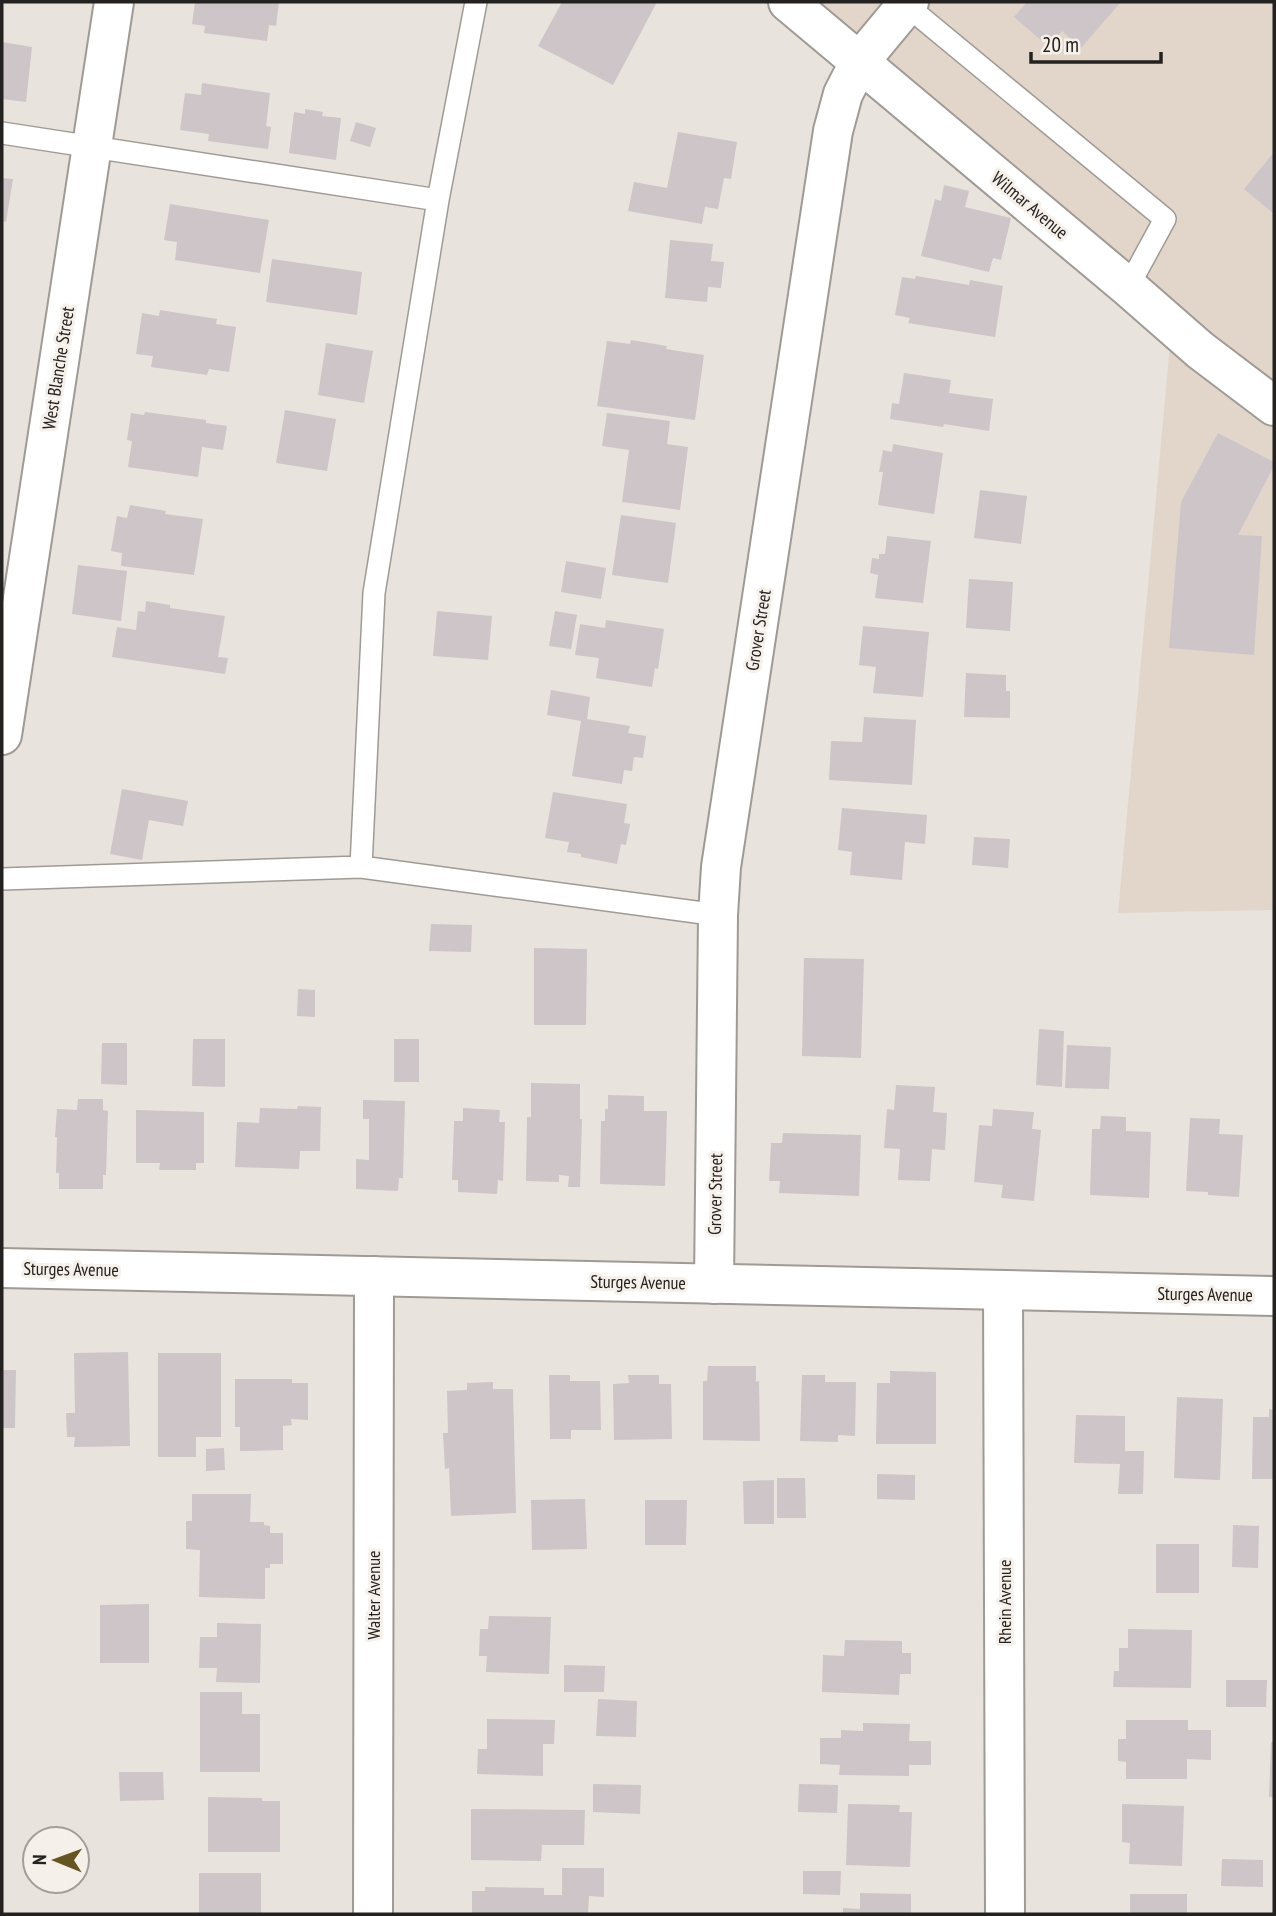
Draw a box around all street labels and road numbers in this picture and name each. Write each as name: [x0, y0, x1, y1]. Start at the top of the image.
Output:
street label: Wilmar Avenue: [987, 166, 1073, 244]
street label: West Blanche Street: [37, 305, 79, 431]
street label: Grover Street: [740, 588, 776, 672]
street label: Grover Street: [703, 1153, 727, 1235]
street label: Sturges Avenue: [23, 1257, 119, 1281]
street label: Sturges Avenue: [590, 1270, 686, 1294]
street label: Sturges Avenue: [1157, 1282, 1253, 1306]
street label: Walter Avenue: [362, 1551, 385, 1639]
street label: Rhein Avenue: [993, 1560, 1016, 1644]

